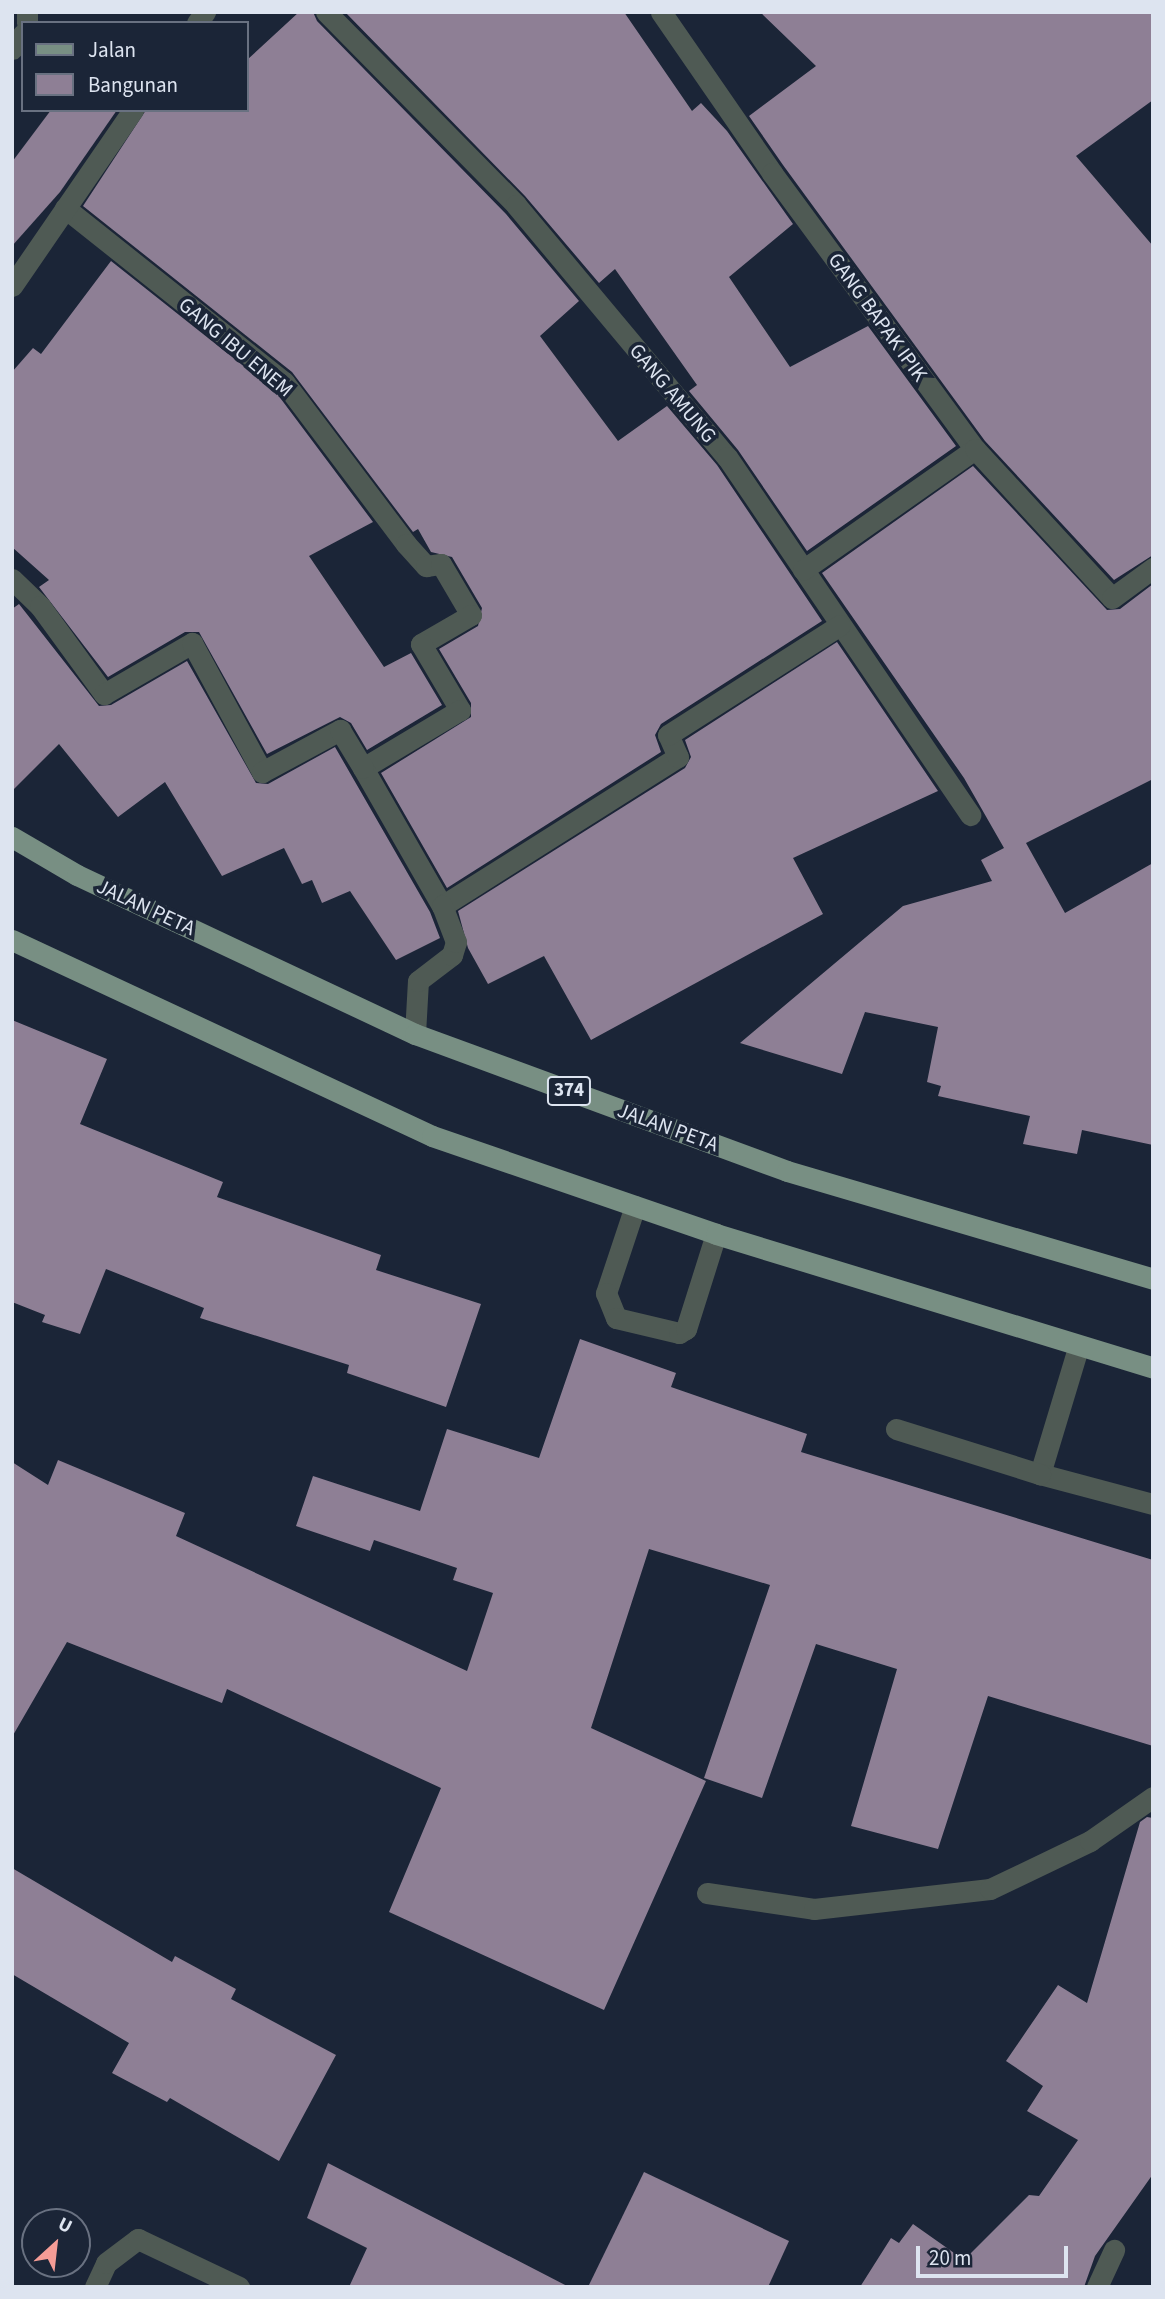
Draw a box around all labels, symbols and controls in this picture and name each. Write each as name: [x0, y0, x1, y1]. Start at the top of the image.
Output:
legend: [21, 21, 248, 112]
text: Jalan: [88, 35, 136, 65]
text: Bangunan: [88, 70, 178, 100]
street label: GANG BAPAK IPIK: [823, 248, 933, 386]
street label: GANG IBU ENEM: [174, 292, 298, 402]
street label: GANG AMUNG: [624, 338, 722, 448]
street label: JALAN PETA: [93, 873, 199, 941]
road number: 374: [546, 1076, 592, 1106]
street label: JALAN PETA: [614, 1097, 722, 1157]
north arrow: [21, 2208, 91, 2278]
text: U: [53, 2211, 77, 2241]
scale bar: [920, 2232, 1072, 2276]
text: 20 m: [929, 2243, 971, 2273]

